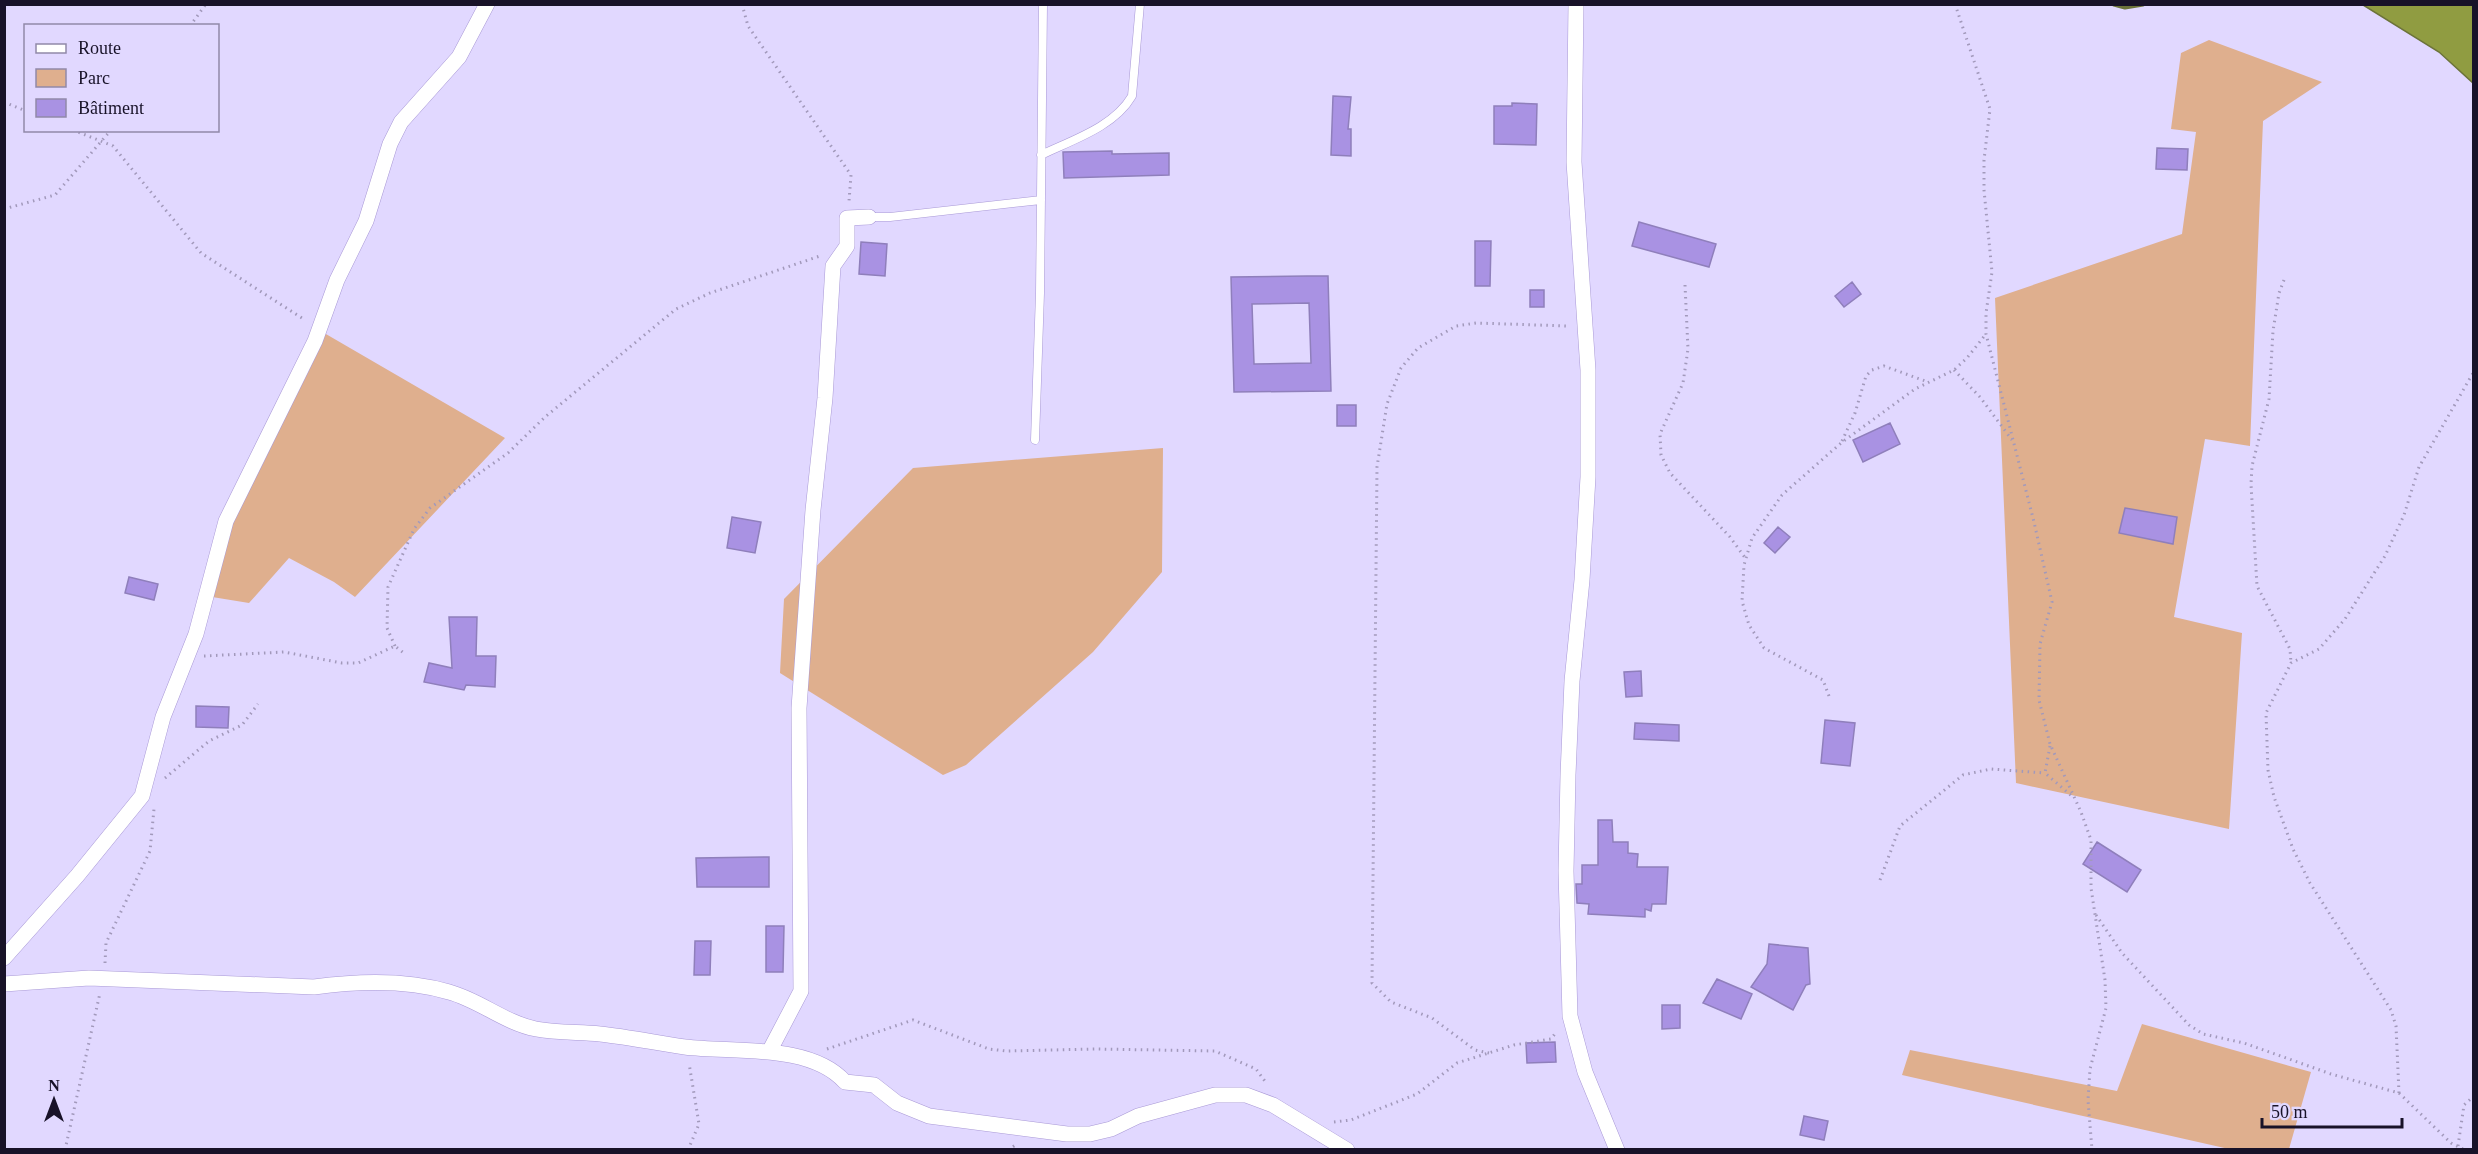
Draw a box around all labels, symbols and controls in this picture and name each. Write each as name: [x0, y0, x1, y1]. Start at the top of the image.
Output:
legend: [24, 24, 219, 132]
text: Route: [78, 38, 121, 58]
text: Parc: [78, 68, 110, 88]
text: Bâtiment: [78, 98, 144, 118]
north arrow: [24, 1070, 84, 1130]
text: N: [48, 1077, 60, 1094]
scale bar: [2262, 1091, 2402, 1129]
text: 50 m: [2271, 1102, 2308, 1122]

